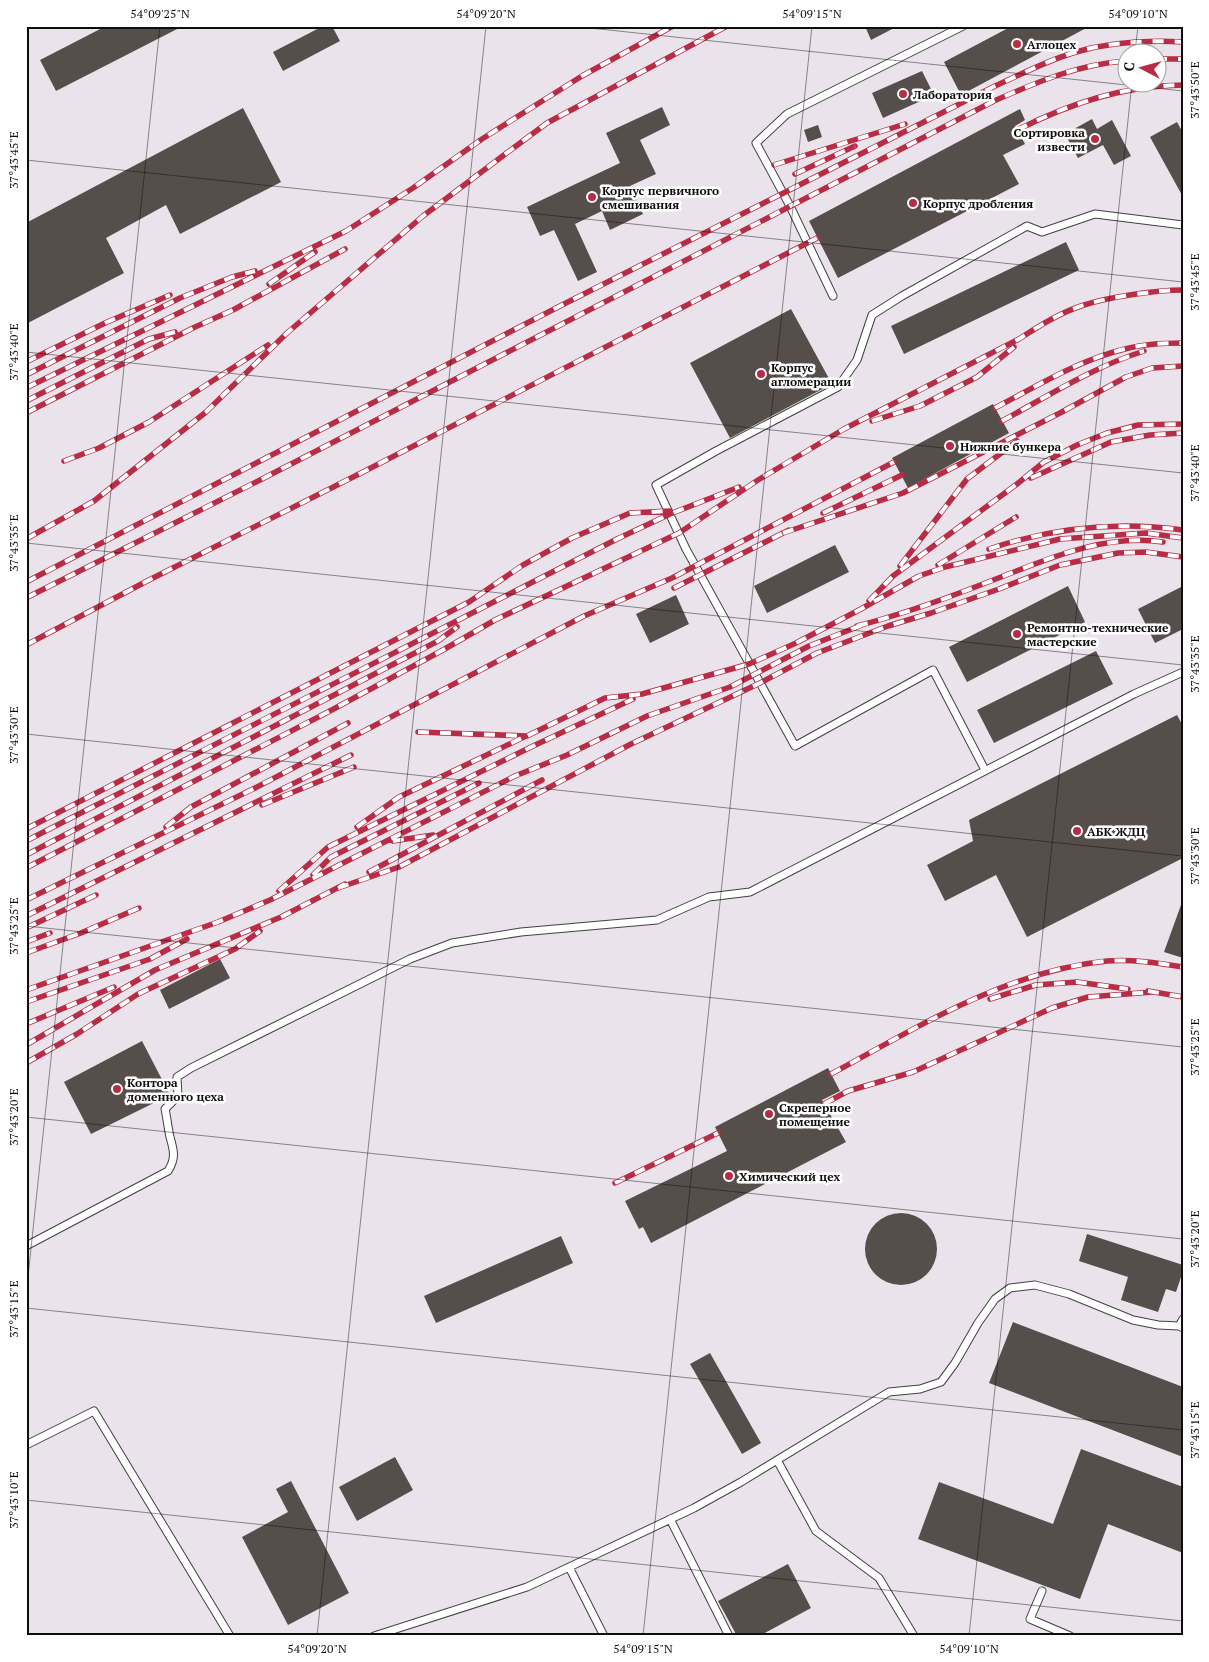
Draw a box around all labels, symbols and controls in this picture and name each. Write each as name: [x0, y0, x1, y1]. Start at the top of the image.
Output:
text: 54°09'25"N: [130, 6, 190, 21]
text: 54°09'20"N: [456, 6, 516, 21]
text: 54°09'15"N: [782, 6, 842, 21]
text: 54°09'10"N: [1108, 6, 1168, 21]
place label: Аглоцех: [1027, 37, 1076, 52]
marker: Аглоцех: [1011, 38, 1023, 50]
north arrow: [1116, 42, 1166, 92]
text: С: [1119, 61, 1138, 72]
text: 37°43'50"E: [1187, 61, 1202, 119]
place label: Лаборатория: [912, 87, 992, 102]
marker: Лаборатория: [897, 88, 909, 100]
place label: Сортировка извести: [1013, 125, 1085, 154]
text: 37°43'45"E: [6, 131, 21, 189]
marker: Сортировка извести: [1089, 133, 1101, 145]
place label: Корпус первичного смешивания: [602, 183, 719, 212]
marker: Корпус первичного смешивания: [586, 191, 598, 203]
place label: Корпус дробления: [923, 196, 1033, 211]
marker: Корпус дробления: [907, 197, 919, 209]
text: 37°43'45"E: [1187, 253, 1202, 311]
text: 37°43'40"E: [6, 323, 21, 381]
place label: Корпус агломерации: [771, 360, 851, 389]
marker: Корпус агломерации: [755, 368, 767, 380]
place label: Нижние бункера: [960, 439, 1061, 454]
marker: Нижние бункера: [944, 440, 956, 452]
text: 37°43'40"E: [1187, 444, 1202, 502]
text: 37°43'35"E: [6, 514, 21, 572]
place label: Ремонтно-технические мастерские: [1027, 620, 1169, 649]
marker: Ремонтно-технические мастерские: [1011, 628, 1023, 640]
text: 37°43'35"E: [1187, 635, 1202, 693]
text: 37°43'30"E: [6, 706, 21, 764]
place label: АБК ЖДЦ: [1087, 824, 1146, 839]
marker: АБК ЖДЦ: [1071, 825, 1083, 837]
text: 37°43'30"E: [1187, 827, 1202, 885]
text: 37°43'25"E: [6, 897, 21, 955]
text: 37°43'25"E: [1187, 1018, 1202, 1076]
place label: Контора доменного цеха: [127, 1075, 224, 1104]
marker: Контора доменного цеха: [111, 1083, 123, 1095]
text: 37°43'20"E: [6, 1088, 21, 1146]
place label: Скреперное помещение: [779, 1100, 851, 1129]
marker: Скреперное помещение: [763, 1108, 775, 1120]
place label: Химический цех: [739, 1169, 841, 1184]
marker: Химический цех: [723, 1170, 735, 1182]
text: 37°43'20"E: [1187, 1210, 1202, 1268]
text: 37°43'15"E: [6, 1280, 21, 1338]
text: 37°43'15"E: [1187, 1401, 1202, 1459]
text: 37°43'10"E: [6, 1471, 21, 1529]
text: 54°09'20"N: [287, 1641, 347, 1656]
text: 54°09'15"N: [613, 1641, 673, 1656]
text: 54°09'10"N: [939, 1641, 999, 1656]

